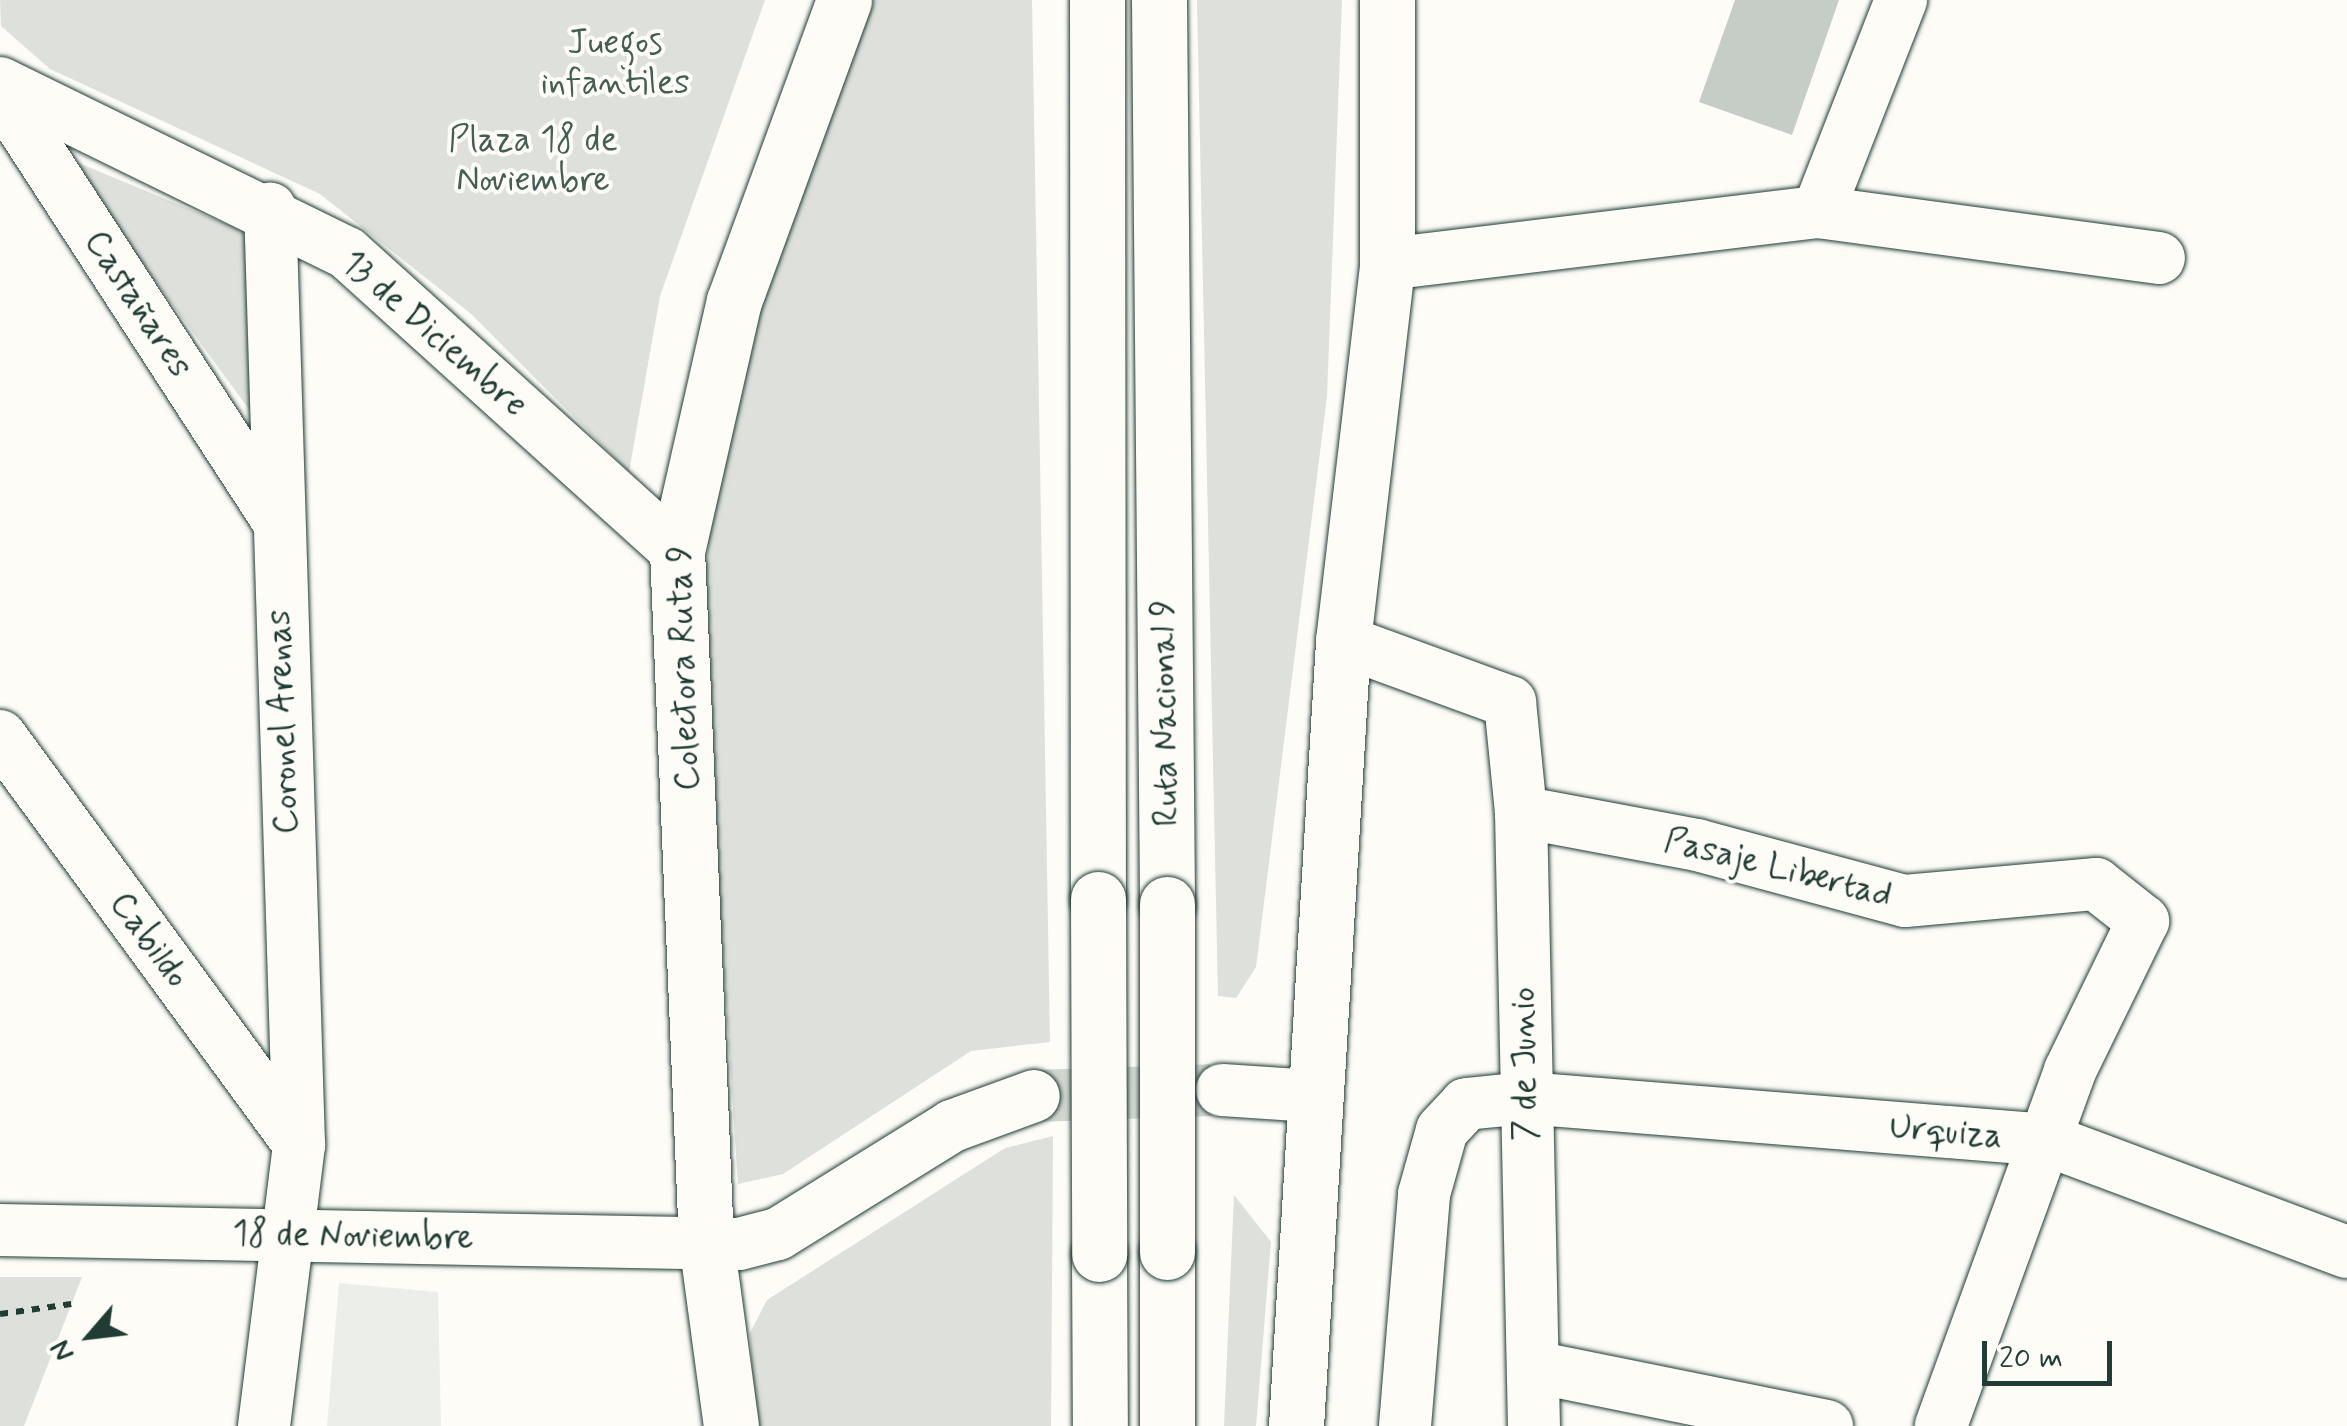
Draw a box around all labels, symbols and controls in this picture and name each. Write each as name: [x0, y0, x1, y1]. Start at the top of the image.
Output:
park label: Juegos infantiles: [540, 22, 690, 104]
park label: Plaza 18 de Noviembre: [448, 119, 618, 201]
street label: Castañares: [75, 222, 201, 386]
street label: 13 de Diciembre: [330, 239, 538, 429]
street label: Colectora Ruta 9: [659, 548, 709, 788]
street label: Ruta Nacional 9: [1142, 595, 1188, 831]
street label: Coronel Arenas: [258, 608, 308, 836]
street label: Pasaje Libertad: [1660, 819, 1896, 917]
street label: Cabildo: [100, 884, 198, 996]
street label: 7 de Junio: [1503, 988, 1547, 1140]
street label: Urquiza: [1888, 1106, 2004, 1158]
street label: 18 de Noviembre: [232, 1213, 474, 1259]
north arrow: [40, 1286, 140, 1386]
scale bar: [1987, 1321, 2117, 1383]
text: N: [42, 1333, 84, 1367]
text: 20 m: [1999, 1339, 2063, 1378]

